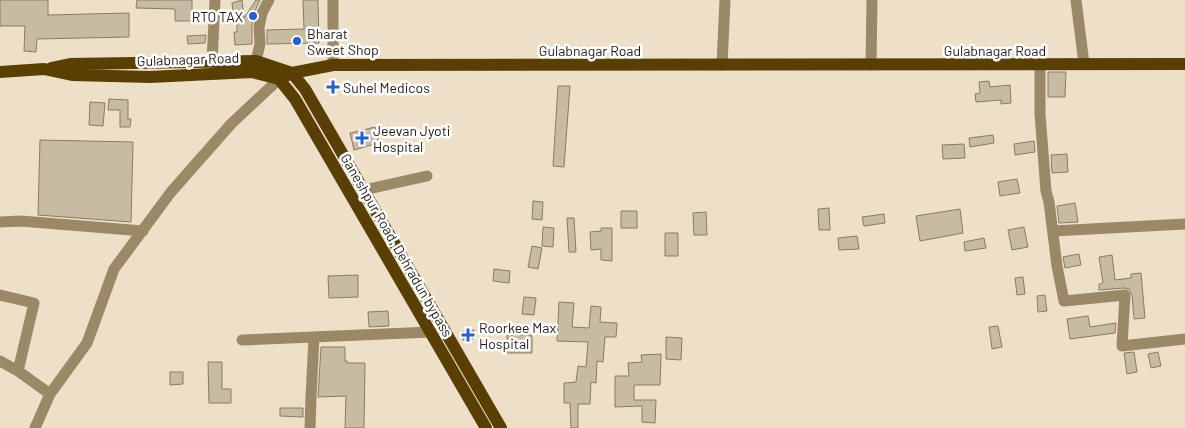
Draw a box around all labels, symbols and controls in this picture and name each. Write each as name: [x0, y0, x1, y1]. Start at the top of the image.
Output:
place label: RTO TAX: [192, 8, 243, 25]
marker: RTO TAX: [247, 10, 259, 22]
place label: Bharat Sweet Shop: [307, 25, 379, 58]
marker: Bharat Sweet Shop: [291, 35, 303, 47]
street label: Gulabnagar Road: [539, 42, 641, 59]
street label: Gulabnagar Road: [944, 42, 1046, 59]
street label: Gulabnagar Road: [137, 49, 239, 69]
place label: Suhel Medicos: [343, 79, 430, 96]
marker: Suhel Medicos: [327, 81, 339, 93]
place label: Jeevan Jyoti Hospital: [373, 122, 450, 155]
marker: Jeevan Jyoti Hospital: [355, 131, 369, 145]
street label: Ganeshpur Road, Dehradun bypass: [337, 150, 457, 340]
place label: Roorkee Max Hospital: [479, 319, 557, 352]
marker: Roorkee Max Hospital: [461, 328, 475, 342]

